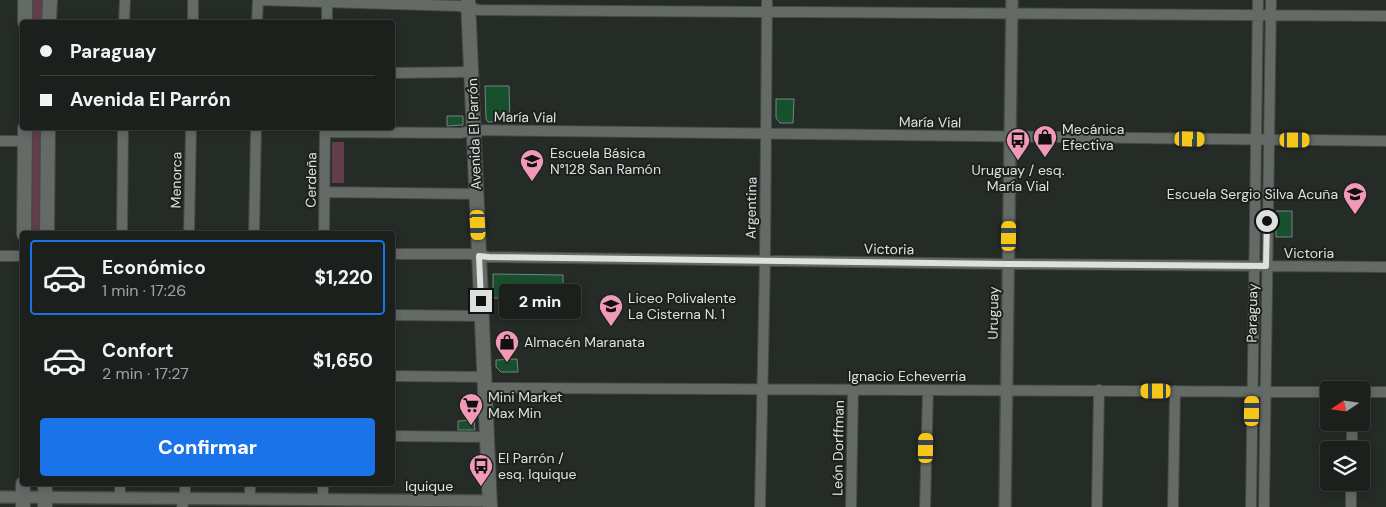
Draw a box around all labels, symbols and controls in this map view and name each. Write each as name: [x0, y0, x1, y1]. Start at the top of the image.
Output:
text: Paraguay: [70, 39, 156, 64]
street label: Avenida El Parrón: [463, 78, 485, 190]
text: Avenida El Parrón: [70, 87, 231, 112]
street label: María Vial: [494, 107, 556, 127]
street label: María Vial: [899, 112, 961, 132]
place label: Mecánica Efectiva: [1062, 120, 1124, 154]
shop icon: Mecánica Efectiva: [1032, 124, 1058, 158]
bus stop icon: Uruguay / esq. María Vial: [1005, 127, 1031, 161]
car: [1174, 131, 1205, 147]
car: [1280, 133, 1310, 148]
place label: Escuela Básica N°128 San Ramón: [550, 144, 661, 178]
school or university icon: Escuela Básica N°128 San Ramón: [519, 148, 545, 182]
street label: Menorca: [167, 152, 185, 208]
street label: Cerdeña: [302, 152, 320, 208]
place label: Uruguay / esq. María Vial: [972, 161, 1065, 195]
street label: Argentina: [741, 177, 761, 239]
school or university icon: Escuela Sergio Silva Acuña: [1342, 181, 1368, 215]
place label: Escuela Sergio Silva Acuña: [1167, 185, 1338, 203]
car: [469, 210, 486, 240]
route start: [1256, 210, 1278, 232]
car: [1001, 221, 1016, 251]
street label: Victoria: [864, 240, 914, 258]
street label: Victoria: [1284, 244, 1334, 262]
icon: car: [42, 255, 87, 300]
text: Económico: [102, 255, 206, 280]
text: $1,220: [314, 265, 373, 290]
text: 1 min · 17:26: [102, 280, 186, 301]
street label: Paraguay: [1242, 283, 1262, 343]
callout: 2 min: [498, 284, 581, 318]
street label: Uruguay: [984, 286, 1002, 340]
place label: Liceo Polivalente La Cisterna N. 1: [628, 289, 736, 323]
route end: [470, 290, 492, 312]
text: 2 min: [519, 291, 561, 312]
school or university icon: Liceo Polivalente La Cisterna N. 1: [598, 293, 624, 327]
shop icon: Almacén Maranata: [494, 329, 520, 363]
place label: Almacén Maranata: [524, 333, 645, 351]
icon: car: [42, 338, 87, 383]
text: Confort: [102, 338, 174, 363]
text: $1,650: [313, 348, 373, 373]
text: 2 min · 17:27: [102, 363, 189, 384]
street label: Ignacio Echeverria: [848, 367, 966, 385]
north arrow: [1320, 381, 1370, 431]
map controls: [1320, 381, 1370, 491]
car: [1141, 384, 1171, 399]
place label: Mini Market Max Min: [488, 388, 563, 422]
supermarket icon: Mini Market Max Min: [458, 392, 484, 426]
car: [1244, 396, 1259, 426]
street label: León Dorffman: [828, 400, 848, 496]
button: Confirmar: [40, 418, 375, 476]
car: [918, 433, 933, 463]
button: layers: [1320, 441, 1370, 491]
place label: El Parrón / esq. Iquique: [498, 449, 576, 483]
bus stop icon: El Parrón / esq. Iquique: [468, 453, 494, 487]
street label: Iquique: [405, 477, 453, 495]

